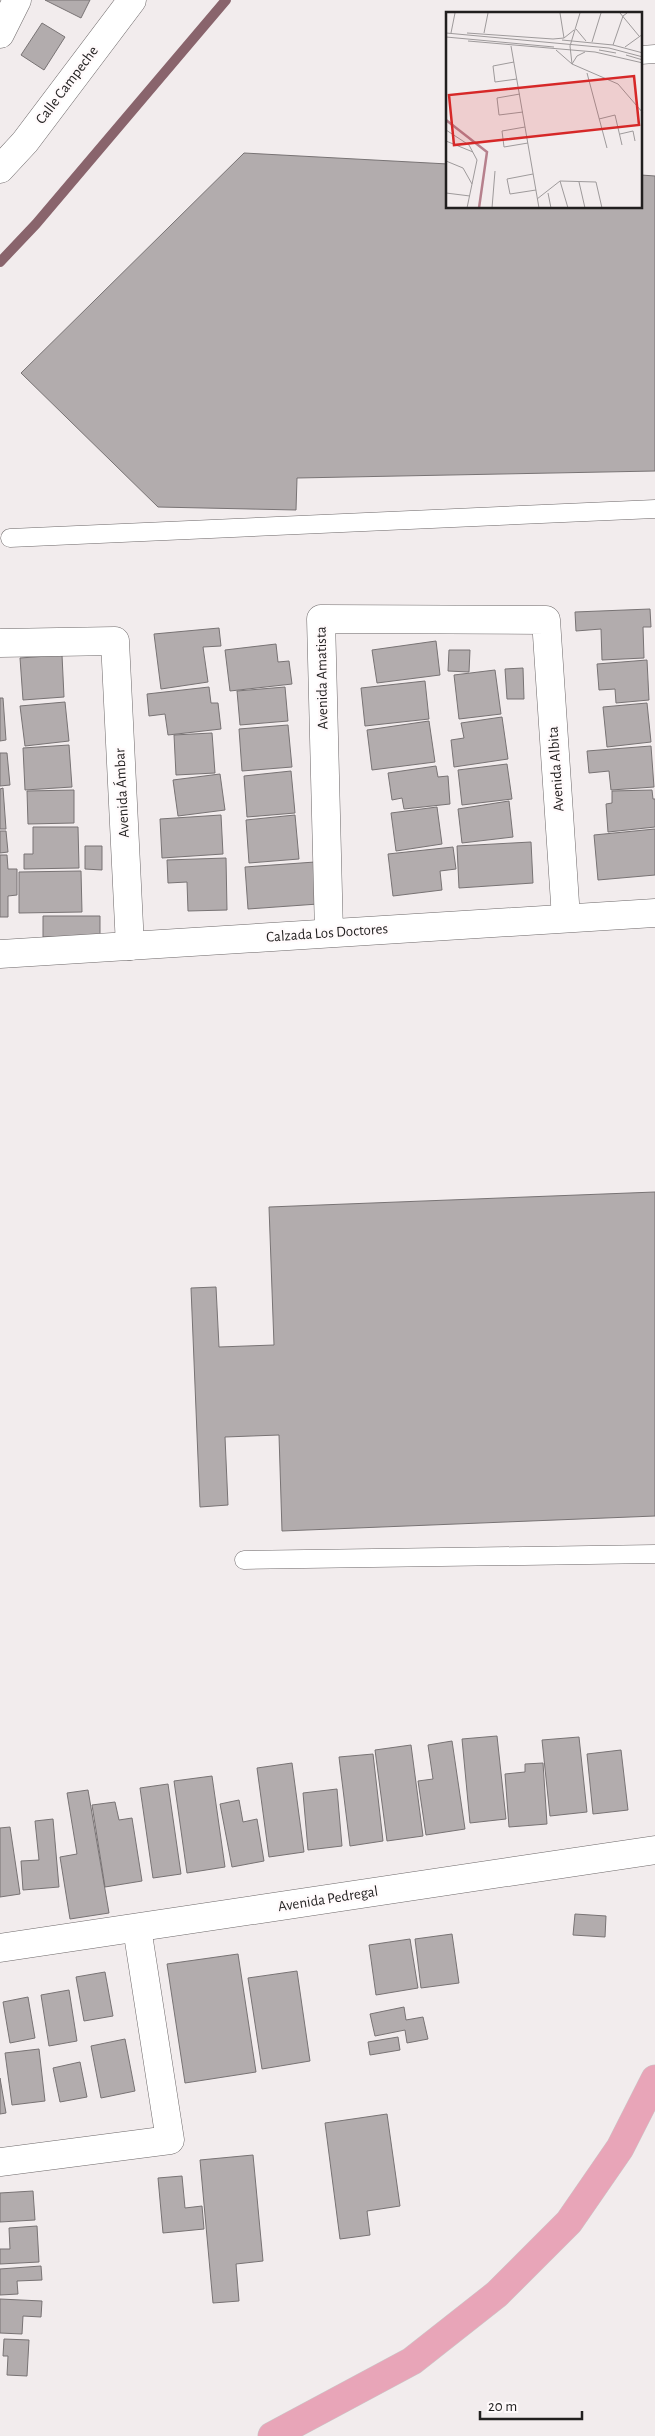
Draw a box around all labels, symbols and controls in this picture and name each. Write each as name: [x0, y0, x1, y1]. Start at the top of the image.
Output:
inset map: [446, 12, 642, 209]
street label: Calle Campeche: [33, 43, 101, 127]
street label: Avenida Amatista: [314, 626, 330, 730]
street label: Avenida Albita: [546, 726, 566, 812]
street label: Avenida Ámbar: [110, 748, 132, 838]
street label: Calzada Los Doctores: [266, 921, 388, 945]
street label: Avenida Pedregal: [277, 1884, 379, 1914]
scale bar: [480, 2388, 582, 2420]
text: 20 m: [488, 2399, 517, 2414]

